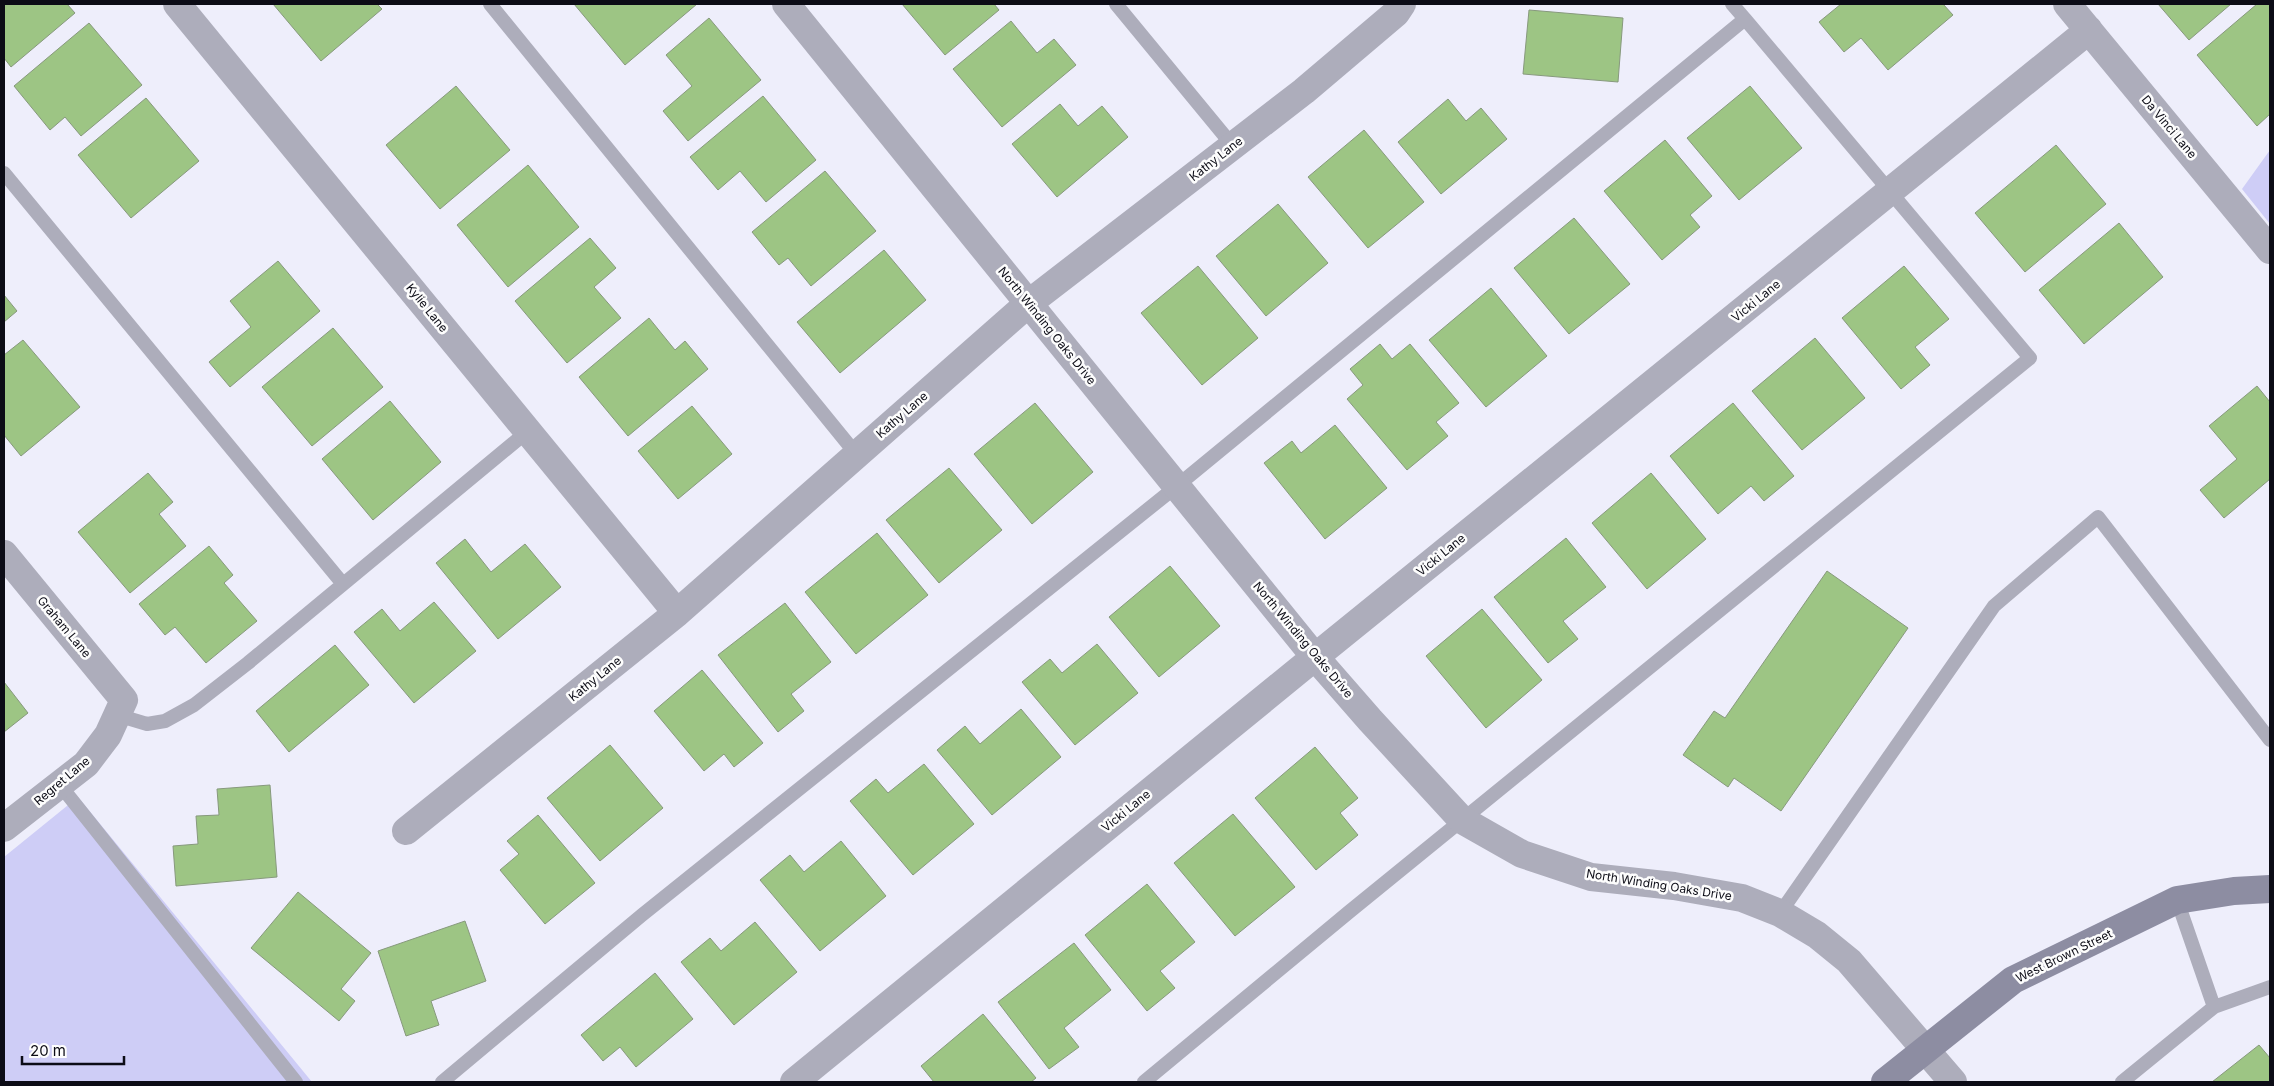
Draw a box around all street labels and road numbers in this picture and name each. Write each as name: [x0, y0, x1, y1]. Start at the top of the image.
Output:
street label: Da Vinci Lane: [2139, 92, 2200, 161]
street label: Kathy Lane: [1186, 133, 1245, 184]
street label: North Winding Oaks Drive: [995, 264, 1100, 388]
street label: Vicki Lane: [1728, 276, 1783, 325]
street label: Kylie Lane: [403, 280, 452, 335]
street label: Kathy Lane: [873, 388, 931, 441]
street label: Vicki Lane: [1413, 530, 1468, 579]
street label: North Winding Oaks Drive: [1250, 578, 1356, 701]
street label: Graham Lane: [34, 593, 94, 660]
street label: Kathy Lane: [565, 653, 624, 704]
street label: Regret Lane: [31, 753, 93, 808]
street label: Vicki Lane: [1098, 786, 1153, 835]
street label: North Winding Oaks Drive: [1585, 866, 1733, 903]
street label: West Brown Street: [2013, 926, 2114, 985]

